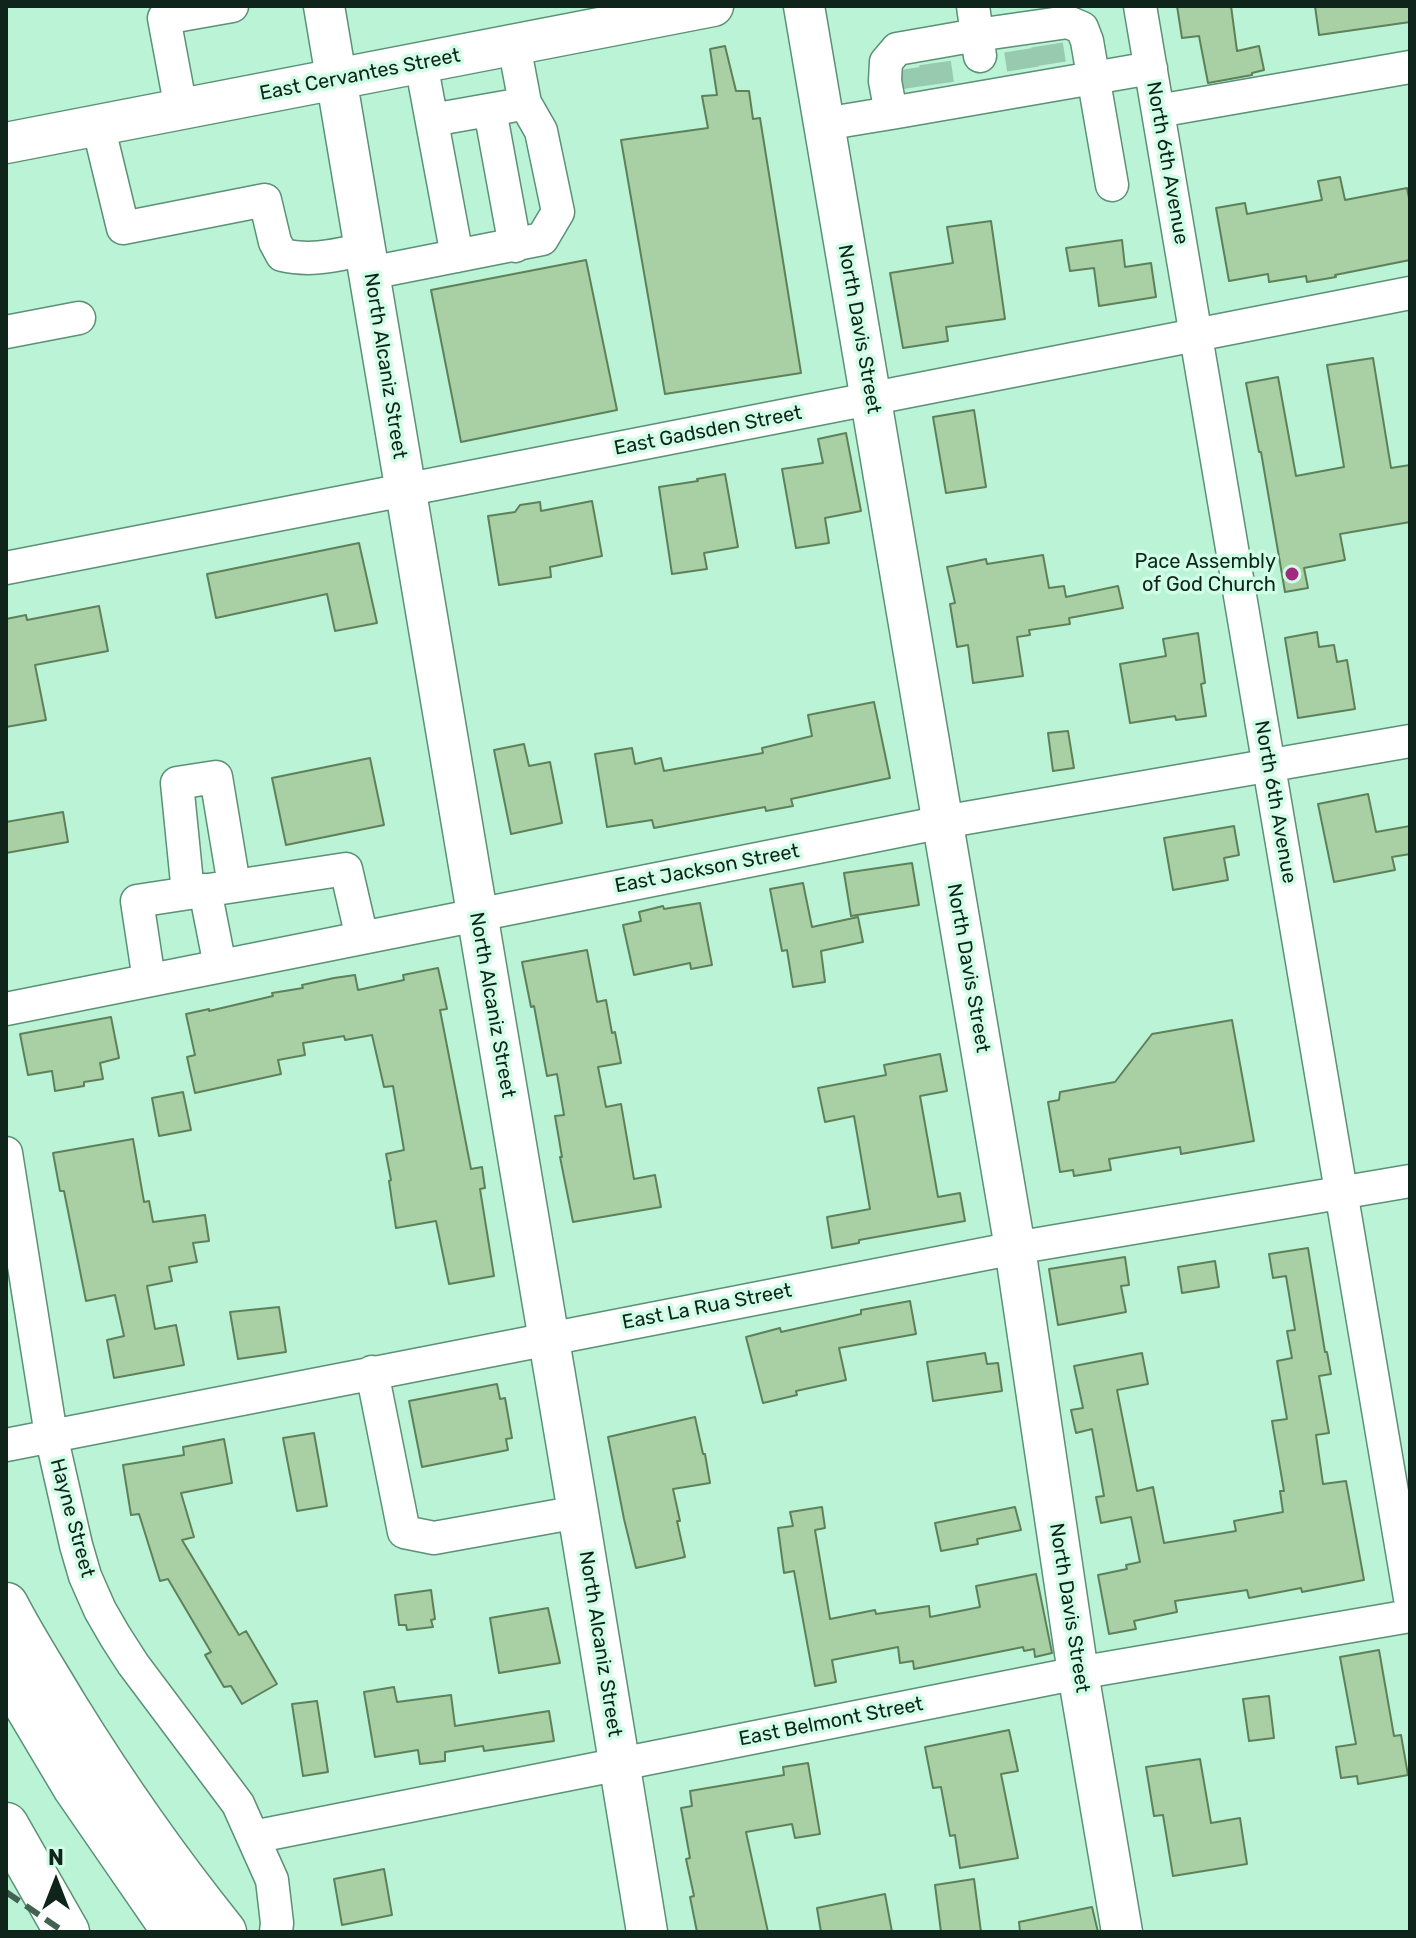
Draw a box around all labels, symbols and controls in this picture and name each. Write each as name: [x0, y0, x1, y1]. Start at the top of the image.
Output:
street label: East Cervantes Street: [258, 44, 462, 106]
street label: North 6th Avenue: [1141, 80, 1193, 246]
street label: North Davis Street: [832, 243, 886, 415]
street label: North Alcaniz Street: [358, 271, 412, 461]
street label: East Gadsden Street: [612, 401, 804, 461]
place label: Pace Assembly of God Church: [1135, 550, 1276, 597]
marker: Pace Assembly of God Church: [1283, 565, 1301, 583]
street label: North 6th Avenue: [1249, 719, 1301, 885]
street label: East Jackson Street: [613, 839, 801, 899]
street label: North Davis Street: [941, 882, 995, 1054]
street label: North Alcaniz Street: [464, 910, 520, 1100]
street label: East La Rua Street: [620, 1279, 794, 1335]
street label: Hayne Street: [45, 1456, 99, 1580]
street label: North Davis Street: [1044, 1522, 1094, 1694]
street label: North Alcaniz Street: [573, 1549, 627, 1739]
street label: East Belmont Street: [737, 1692, 925, 1752]
north arrow: [16, 1842, 96, 1922]
text: N: [48, 1844, 64, 1871]

